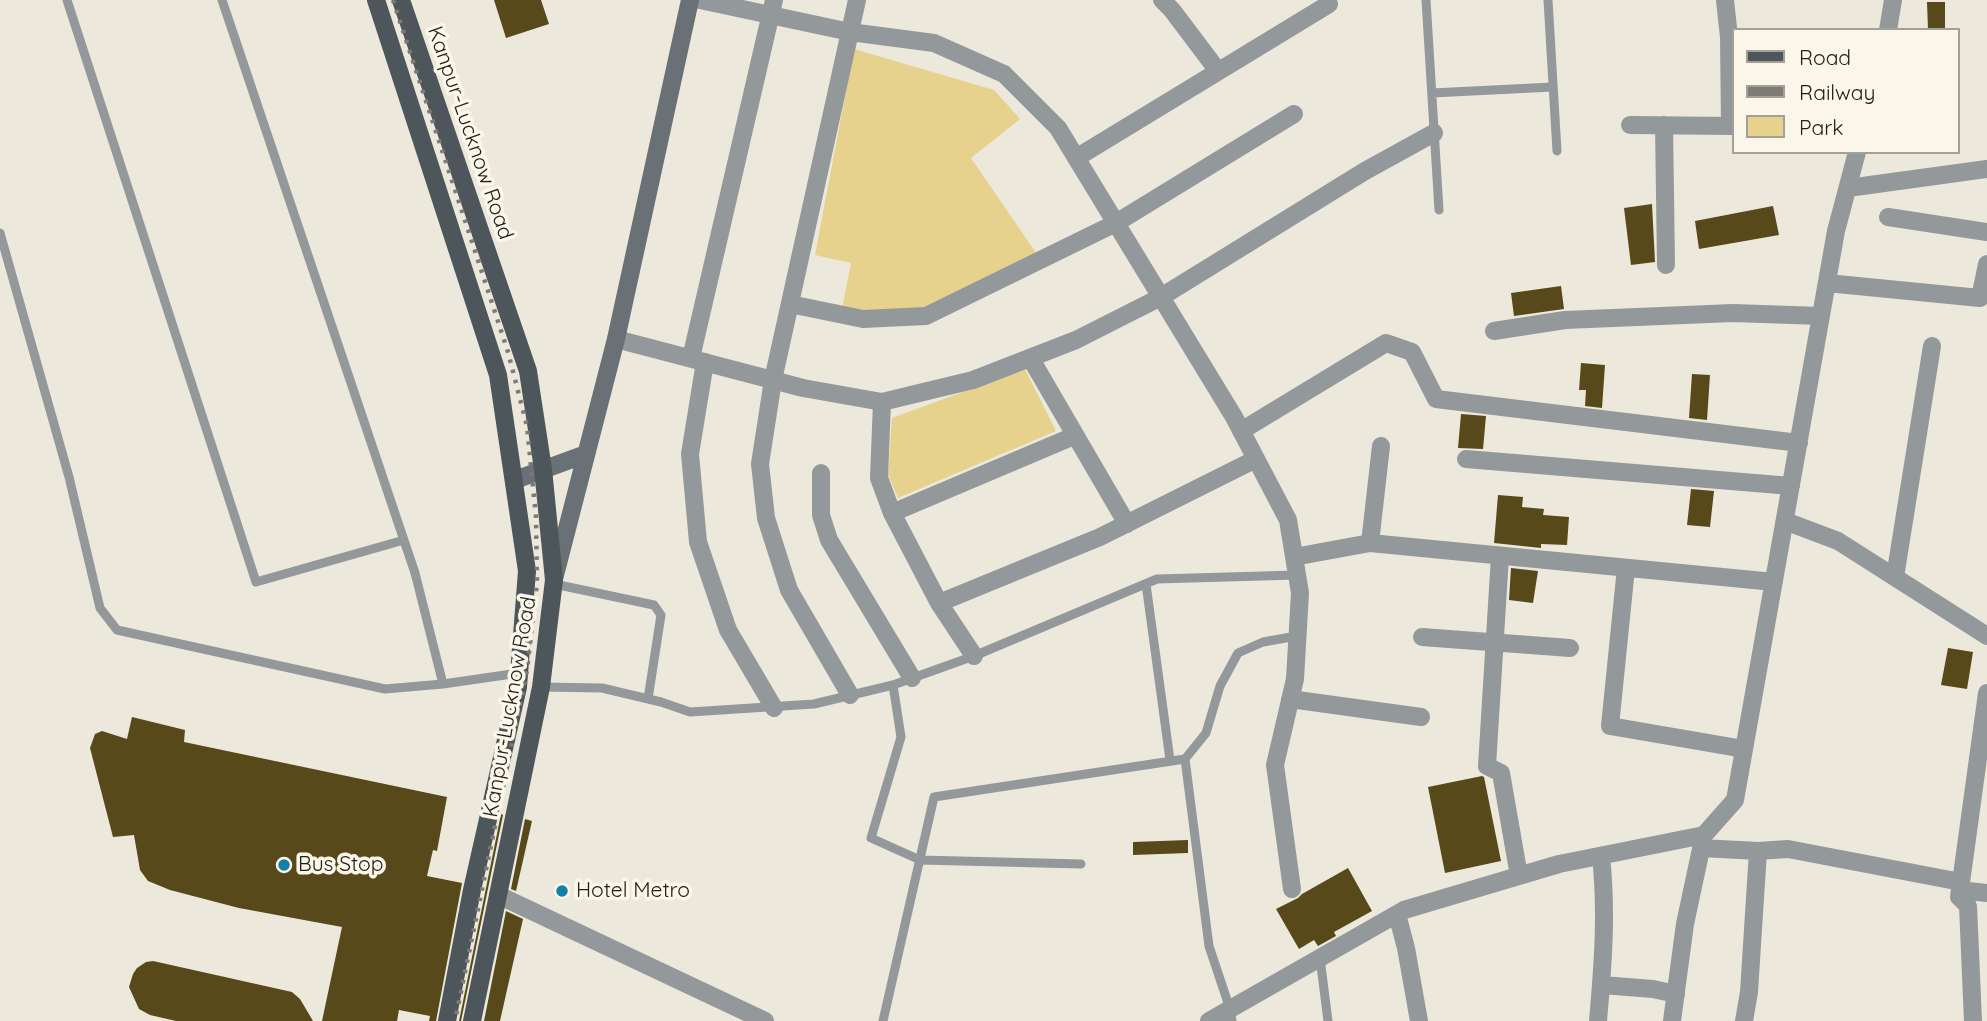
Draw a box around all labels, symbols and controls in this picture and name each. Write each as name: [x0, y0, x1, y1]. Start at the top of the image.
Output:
street label: Kanpur-Lucknow Road: [422, 23, 518, 243]
legend: [1731, 28, 1959, 154]
text: Road: [1799, 44, 1851, 70]
text: Railway: [1799, 79, 1875, 105]
text: Park: [1799, 114, 1843, 140]
street label: Kanpur-Lucknow Road: [478, 595, 542, 819]
place label: Bus Stop: [298, 852, 383, 878]
marker: Bus Stop: [276, 857, 292, 873]
place label: Hotel Metro: [576, 878, 690, 904]
marker: Hotel Metro: [554, 883, 570, 899]

